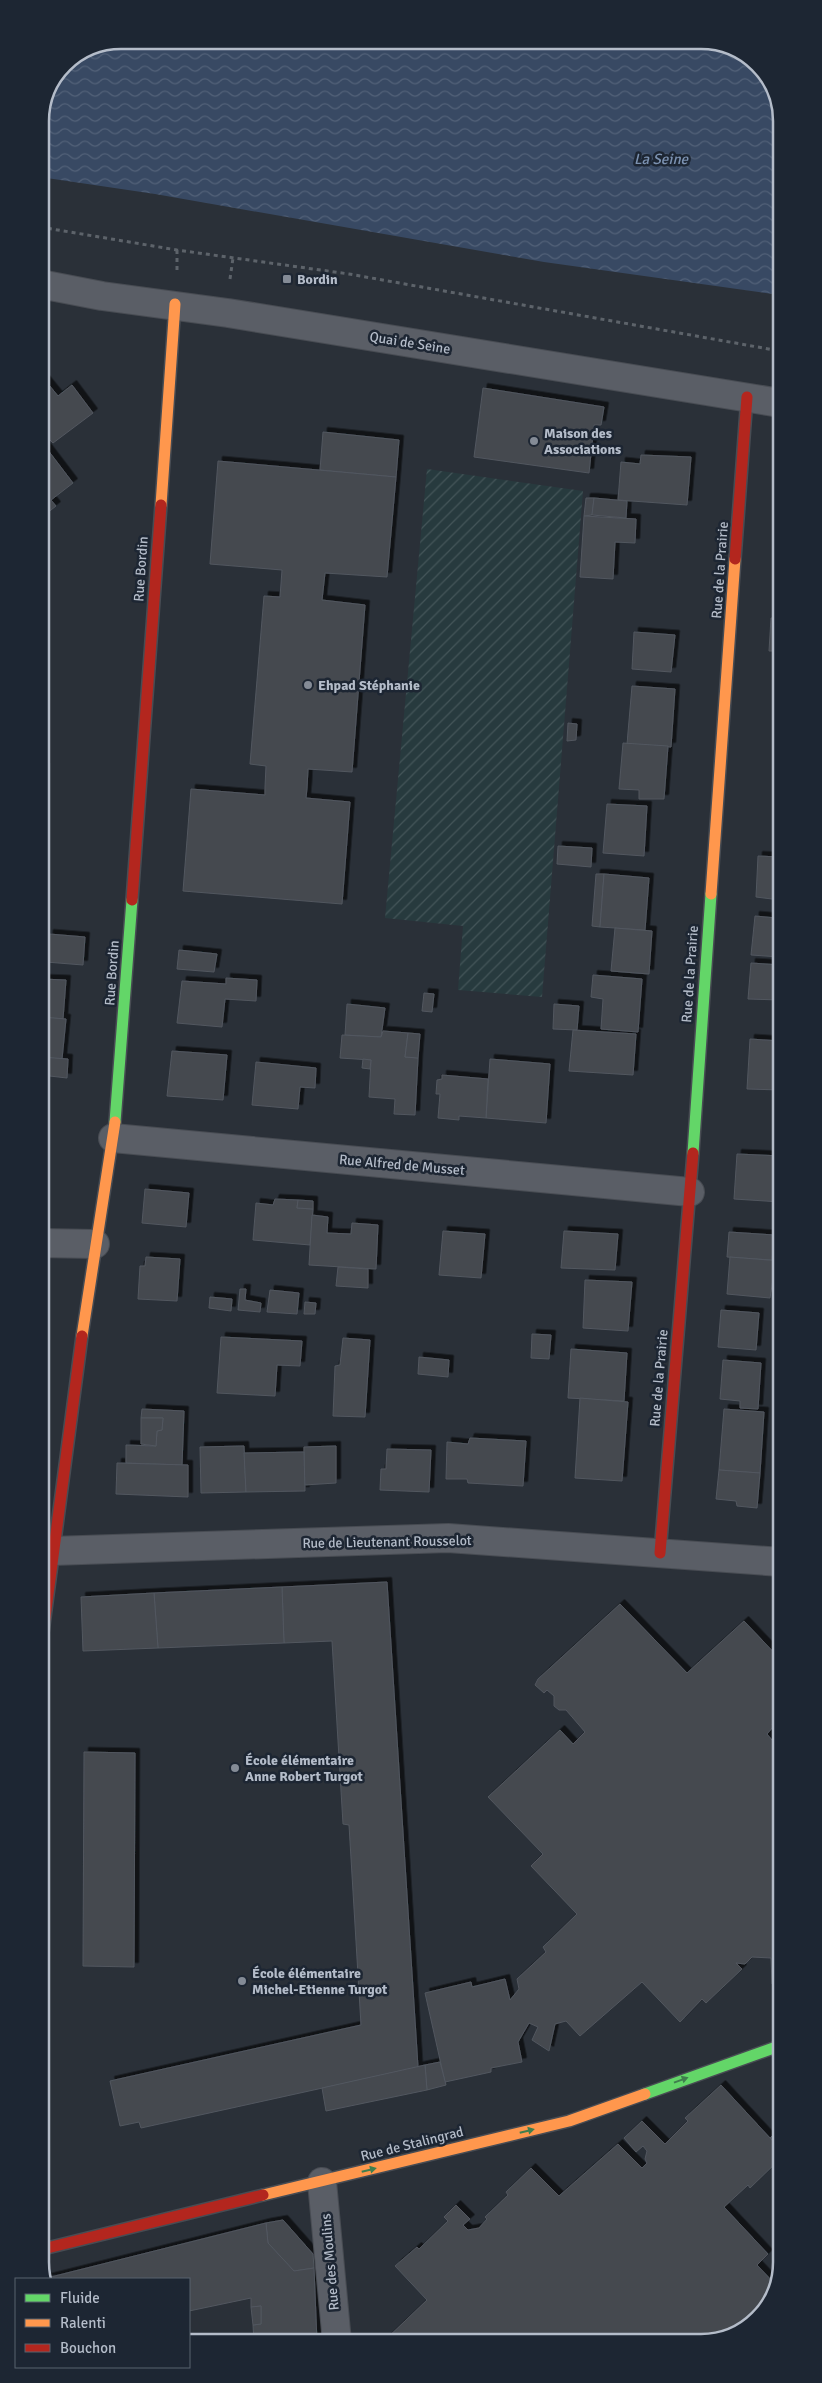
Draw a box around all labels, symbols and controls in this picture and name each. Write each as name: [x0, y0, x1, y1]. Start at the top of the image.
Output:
water label: La Seine: [634, 150, 690, 168]
place label: Bordin: [297, 271, 338, 288]
marker: Bordin: [281, 273, 293, 285]
street label: Quai de Seine: [368, 328, 452, 358]
place label: Maison des Associations: [544, 425, 621, 458]
marker: Maison des Associations: [528, 435, 540, 447]
street label: Rue de la Prairie: [708, 521, 732, 619]
street label: Rue Bordin: [130, 536, 152, 602]
place label: Ehpad Stéphanie: [318, 677, 420, 694]
marker: Ehpad Stéphanie: [302, 679, 314, 691]
street label: Rue de la Prairie: [678, 925, 702, 1023]
street label: Rue Bordin: [101, 940, 123, 1006]
street label: Rue Alfred de Musset: [338, 1151, 466, 1179]
street label: Rue de la Prairie: [646, 1329, 672, 1427]
street label: Rue de Lieutenant Rousselot: [302, 1532, 472, 1552]
place label: École élémentaire Anne Robert Turgot: [245, 1752, 364, 1785]
marker: École élémentaire Anne Robert Turgot: [229, 1762, 241, 1774]
place label: École élémentaire Michel-Etienne Turgot: [252, 1965, 388, 1998]
marker: École élémentaire Michel-Etienne Turgot: [236, 1975, 248, 1987]
one-way arrow: [674, 2076, 689, 2084]
street label: Rue de Stalingrad: [359, 2123, 465, 2165]
one-way arrow: [520, 2127, 535, 2135]
one-way arrow: [362, 2166, 377, 2174]
street label: Rue des Moulins: [317, 2213, 343, 2311]
legend: [15, 2278, 190, 2368]
text: Fluide: [60, 2289, 100, 2307]
text: Ralenti: [60, 2314, 106, 2332]
text: Bouchon: [60, 2339, 116, 2357]

